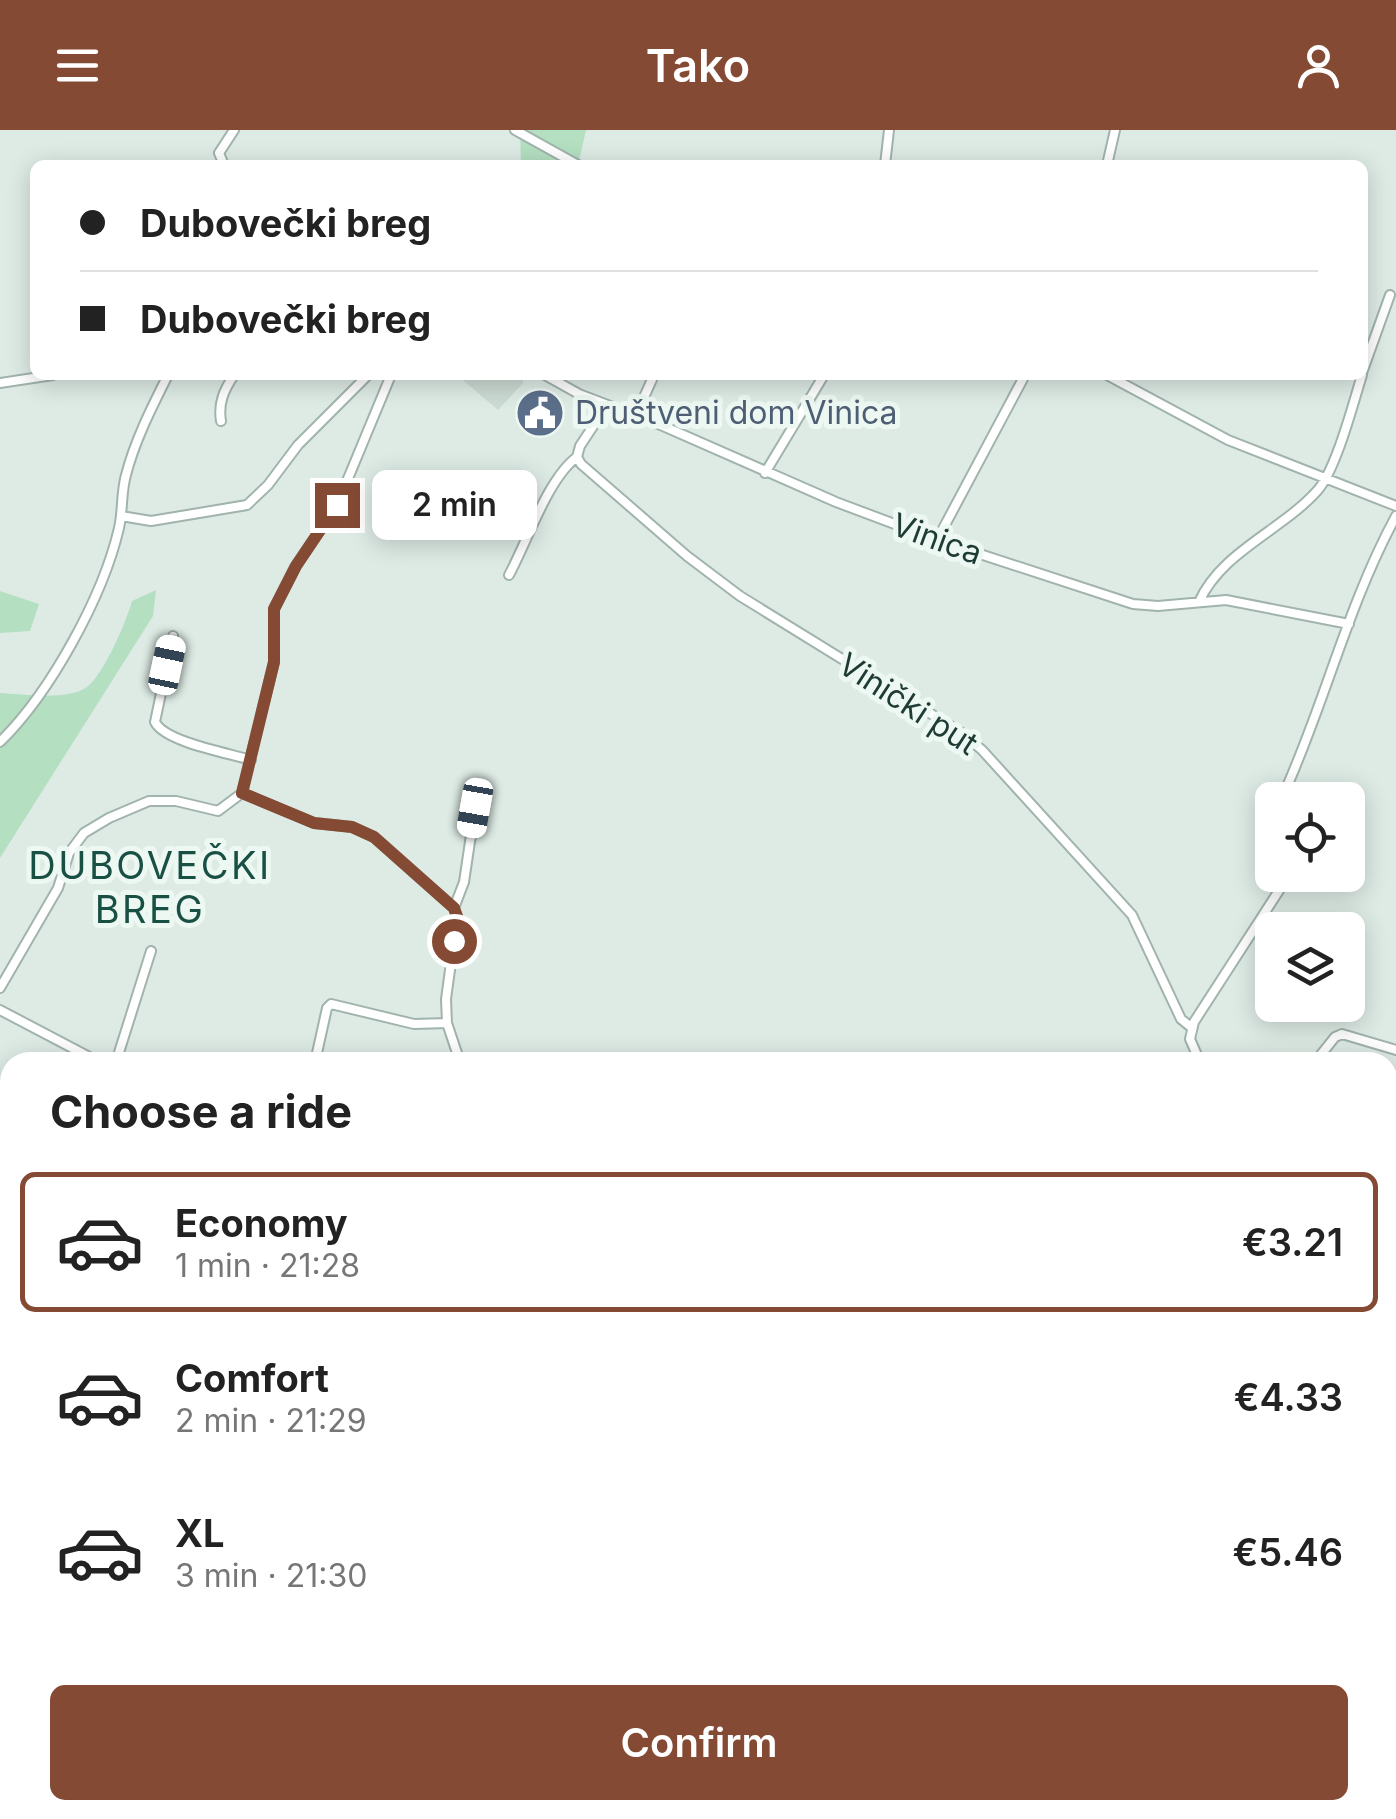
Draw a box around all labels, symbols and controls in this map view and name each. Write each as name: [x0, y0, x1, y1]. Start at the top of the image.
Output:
icon: menu: [50, 38, 105, 93]
text: Tako: [646, 38, 750, 93]
icon: person: [1291, 38, 1346, 93]
text: Dubovečki breg: [140, 200, 431, 246]
text: Dubovečki breg: [140, 296, 431, 342]
public building icon: Društveni dom Vinica: [514, 387, 566, 439]
place label: Društveni dom Vinica: [575, 393, 898, 432]
callout: 2 min: [372, 470, 537, 540]
route end: [315, 483, 360, 528]
text: 2 min: [412, 485, 497, 524]
street label: Vinica: [887, 504, 988, 573]
car: [146, 633, 188, 697]
street label: Vinički put: [831, 644, 985, 763]
car: [455, 776, 495, 840]
map controls: [1255, 782, 1365, 1022]
button: locate: [1255, 782, 1365, 892]
district label: DUBOVEČKI BREG: [28, 842, 272, 932]
button: layers: [1255, 912, 1365, 1022]
route start: [432, 919, 477, 964]
text: Choose a ride: [50, 1084, 352, 1139]
icon: car: [55, 1197, 145, 1287]
text: Economy: [175, 1200, 348, 1246]
text: €3.21: [1242, 1219, 1343, 1265]
text: 1 min · 21:28: [175, 1246, 360, 1285]
icon: car: [55, 1352, 145, 1442]
text: Comfort: [175, 1355, 329, 1401]
text: €4.33: [1234, 1374, 1343, 1420]
text: 2 min · 21:29: [175, 1401, 367, 1440]
icon: car: [55, 1507, 145, 1597]
text: XL: [175, 1510, 225, 1556]
text: €5.46: [1233, 1529, 1343, 1575]
text: 3 min · 21:30: [175, 1556, 367, 1595]
button: Confirm: [50, 1685, 1348, 1800]

